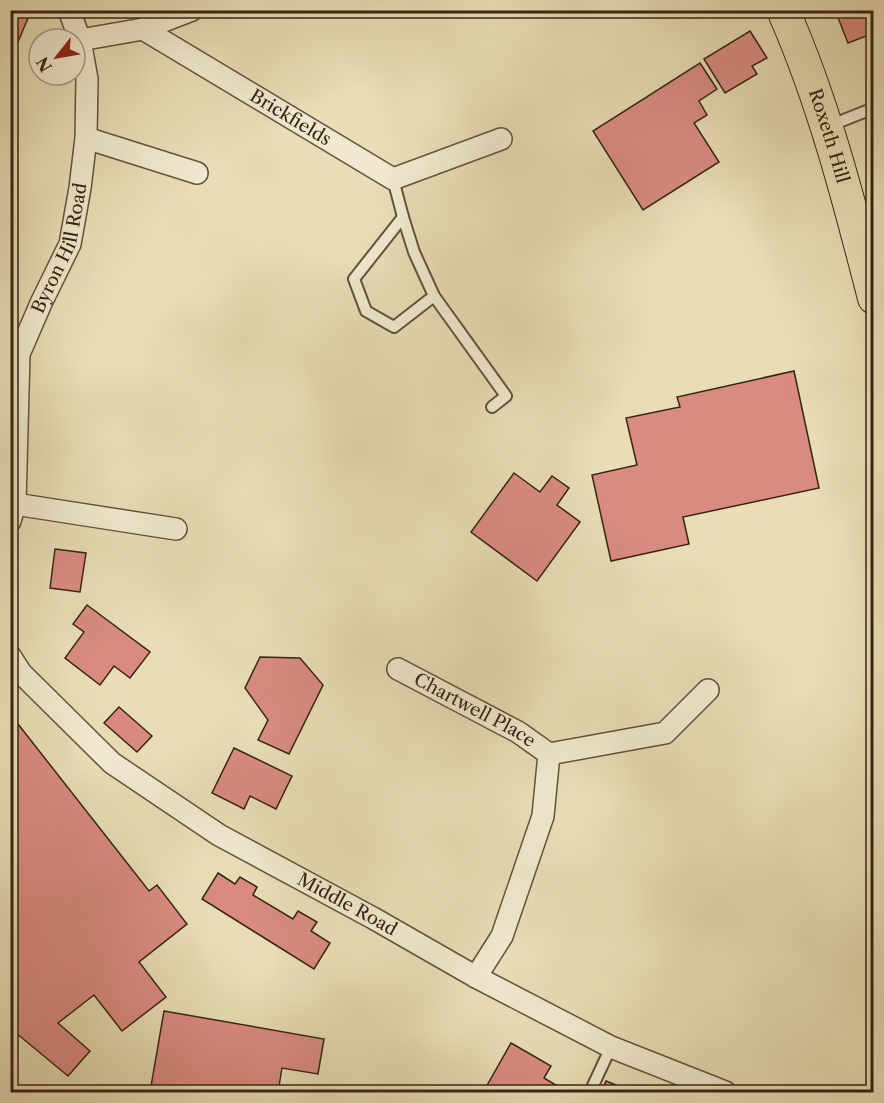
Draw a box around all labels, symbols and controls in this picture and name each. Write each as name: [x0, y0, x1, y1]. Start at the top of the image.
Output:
north arrow: [27, 27, 87, 87]
text: N: [32, 54, 56, 76]
street label: Brickfields: [246, 85, 335, 150]
street label: Roxeth Hill: [804, 86, 854, 186]
street label: Byron Hill Road: [27, 181, 92, 317]
street label: Chartwell Place: [410, 668, 540, 752]
street label: Middle Road: [294, 868, 401, 941]

